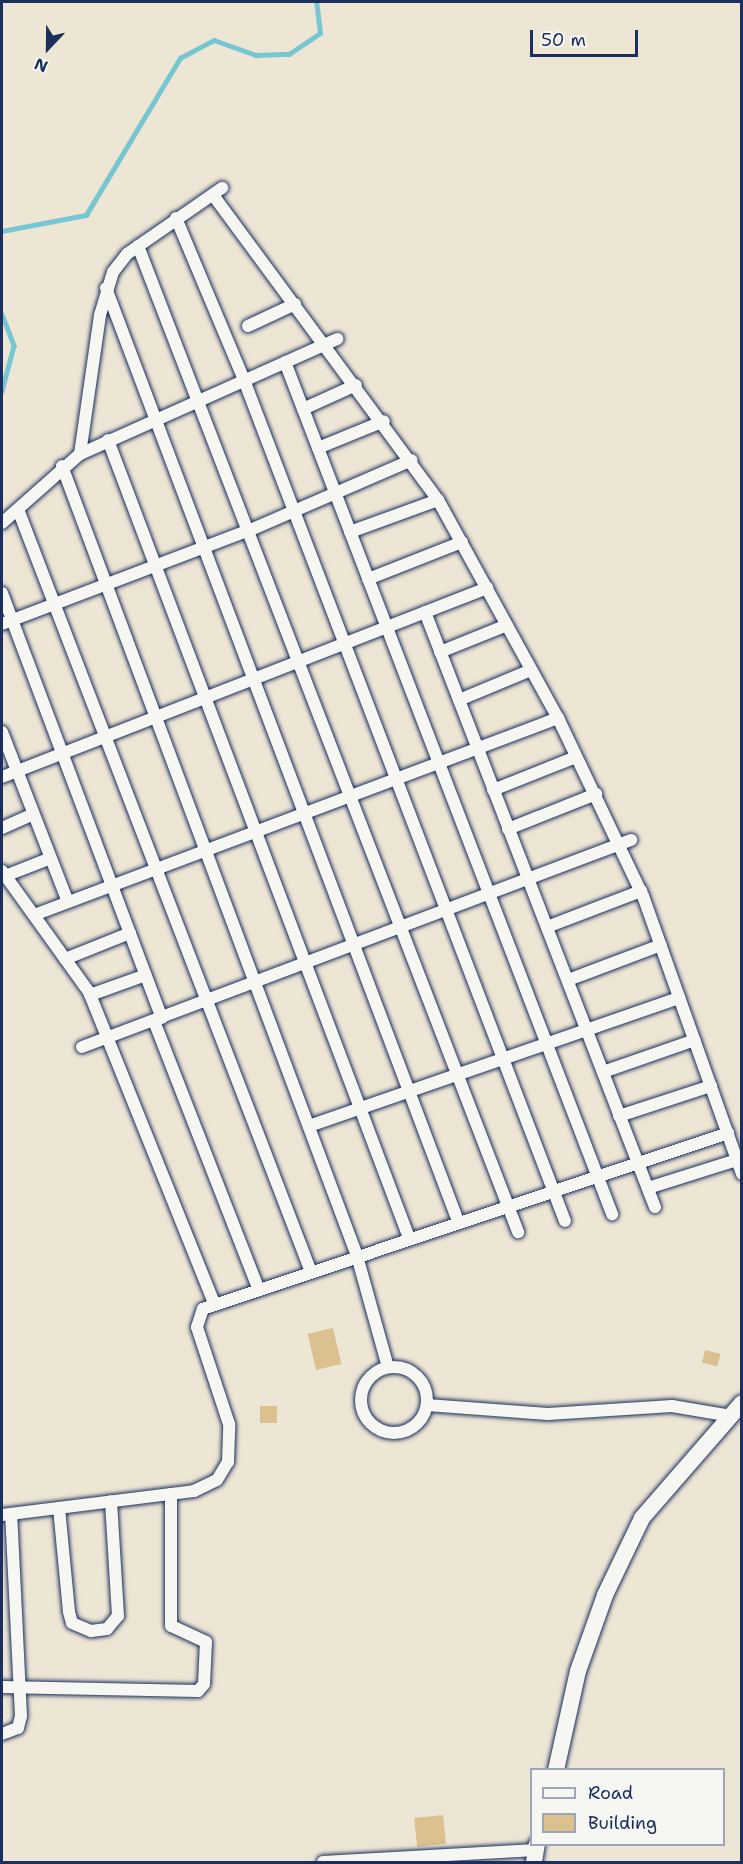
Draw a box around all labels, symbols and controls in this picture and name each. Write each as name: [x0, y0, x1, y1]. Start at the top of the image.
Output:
north arrow: [18, 18, 78, 78]
scale bar: [533, 18, 641, 56]
text: 50 m: [541, 28, 586, 52]
text: N: [31, 53, 51, 77]
legend: [530, 1768, 725, 1846]
text: Road: [588, 1781, 633, 1805]
text: Building: [588, 1811, 657, 1835]

